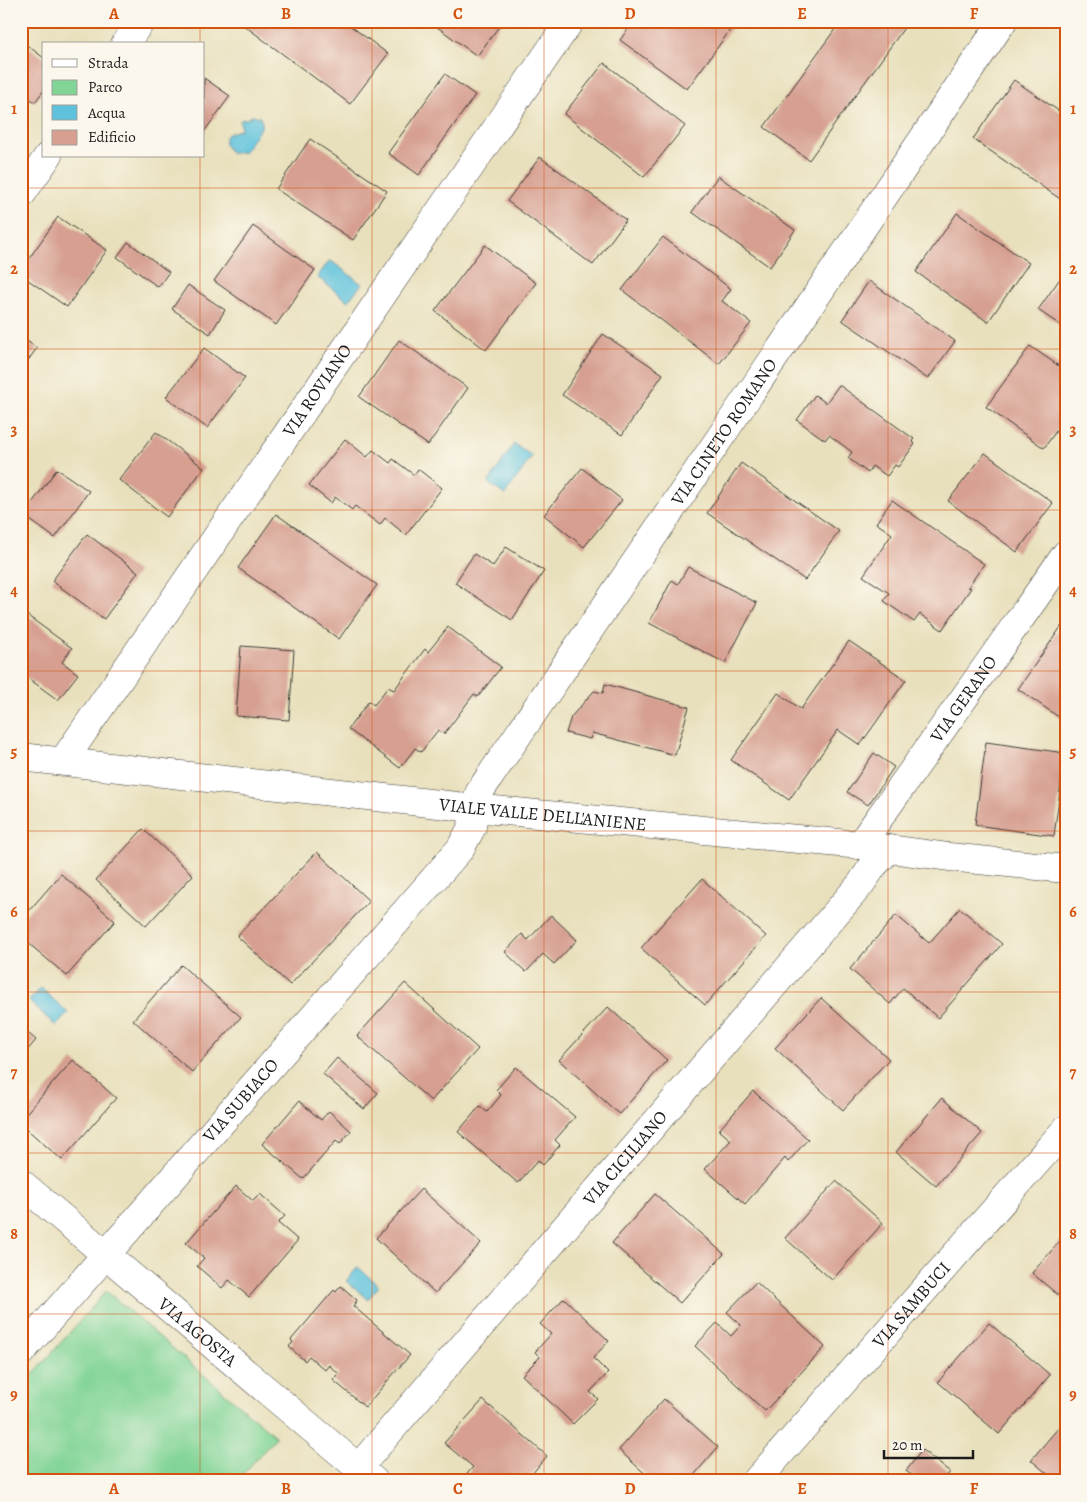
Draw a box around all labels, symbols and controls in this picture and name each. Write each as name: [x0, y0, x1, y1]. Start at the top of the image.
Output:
text: A: [108, 3, 120, 25]
text: B: [281, 3, 291, 25]
text: C: [453, 3, 463, 25]
text: D: [624, 3, 636, 25]
text: E: [797, 3, 807, 25]
text: F: [970, 3, 979, 25]
legend: [42, 42, 205, 158]
text: Strada: [88, 53, 129, 73]
text: Parco: [88, 77, 122, 97]
text: 1: [11, 98, 17, 120]
text: 1: [1070, 98, 1076, 120]
text: Acqua: [87, 103, 126, 123]
text: Edificio: [88, 127, 136, 147]
text: 2: [10, 258, 18, 280]
text: 2: [1069, 258, 1077, 280]
street label: VIA ROVIANO: [276, 339, 357, 442]
street label: VIA CINETO ROMANO: [665, 354, 782, 511]
text: 3: [11, 419, 18, 441]
text: 3: [1070, 419, 1077, 441]
text: 4: [10, 580, 18, 602]
text: 4: [1069, 580, 1077, 602]
street label: VIA GERANO: [924, 651, 1002, 748]
text: 5: [11, 741, 18, 763]
text: 5: [1070, 741, 1077, 763]
street label: VIALE VALLE DELL'ANIENE: [437, 792, 648, 836]
text: 6: [10, 901, 18, 923]
text: 6: [1069, 901, 1077, 923]
street label: VIA SUBIACO: [197, 1053, 284, 1148]
text: 7: [11, 1062, 18, 1084]
text: 7: [1070, 1062, 1077, 1084]
street label: VIA CICILIANO: [577, 1105, 673, 1211]
text: 8: [10, 1223, 18, 1245]
text: 8: [1069, 1223, 1077, 1245]
street label: VIA SAMBUCI: [866, 1256, 956, 1354]
street label: VIA AGOSTA: [152, 1291, 242, 1372]
text: 9: [10, 1384, 18, 1406]
text: 9: [1069, 1384, 1077, 1406]
scale bar: [884, 1427, 973, 1459]
text: 20 m: [892, 1435, 923, 1455]
text: A: [108, 1478, 120, 1500]
text: B: [281, 1478, 291, 1500]
text: C: [453, 1478, 463, 1500]
text: D: [624, 1478, 636, 1500]
text: E: [797, 1478, 807, 1500]
text: F: [970, 1478, 979, 1500]

